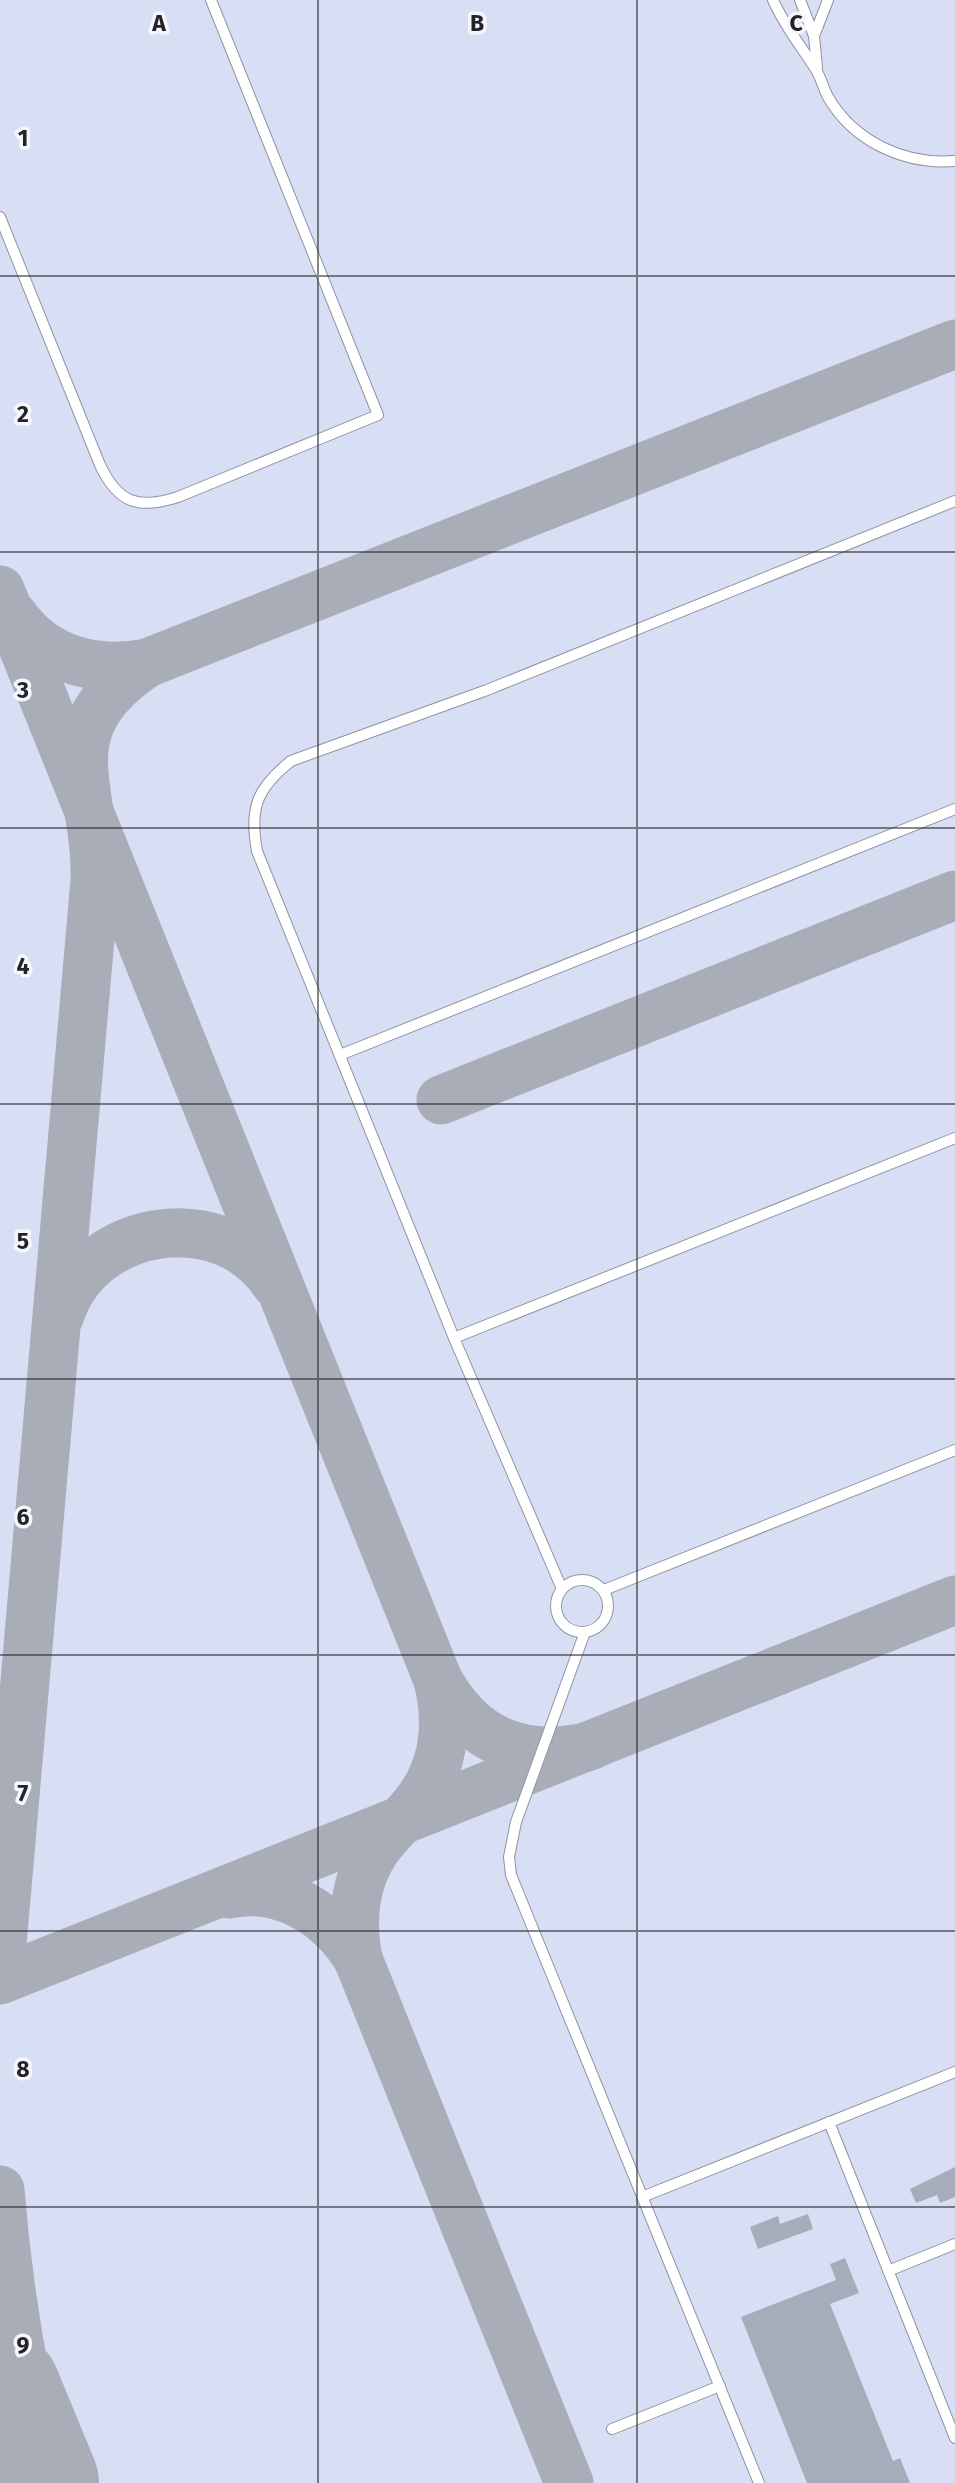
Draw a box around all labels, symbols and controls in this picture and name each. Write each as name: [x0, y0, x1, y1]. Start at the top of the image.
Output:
text: A: [151, 9, 166, 37]
text: B: [470, 9, 484, 37]
text: C: [789, 9, 803, 37]
text: 1: [18, 124, 28, 152]
text: 2: [17, 400, 29, 428]
text: 3: [16, 676, 29, 704]
text: 4: [17, 952, 30, 980]
text: 5: [17, 1227, 29, 1255]
text: 6: [17, 1503, 30, 1531]
text: 7: [18, 1779, 29, 1807]
text: 8: [16, 2055, 30, 2083]
text: 9: [17, 2331, 30, 2359]

